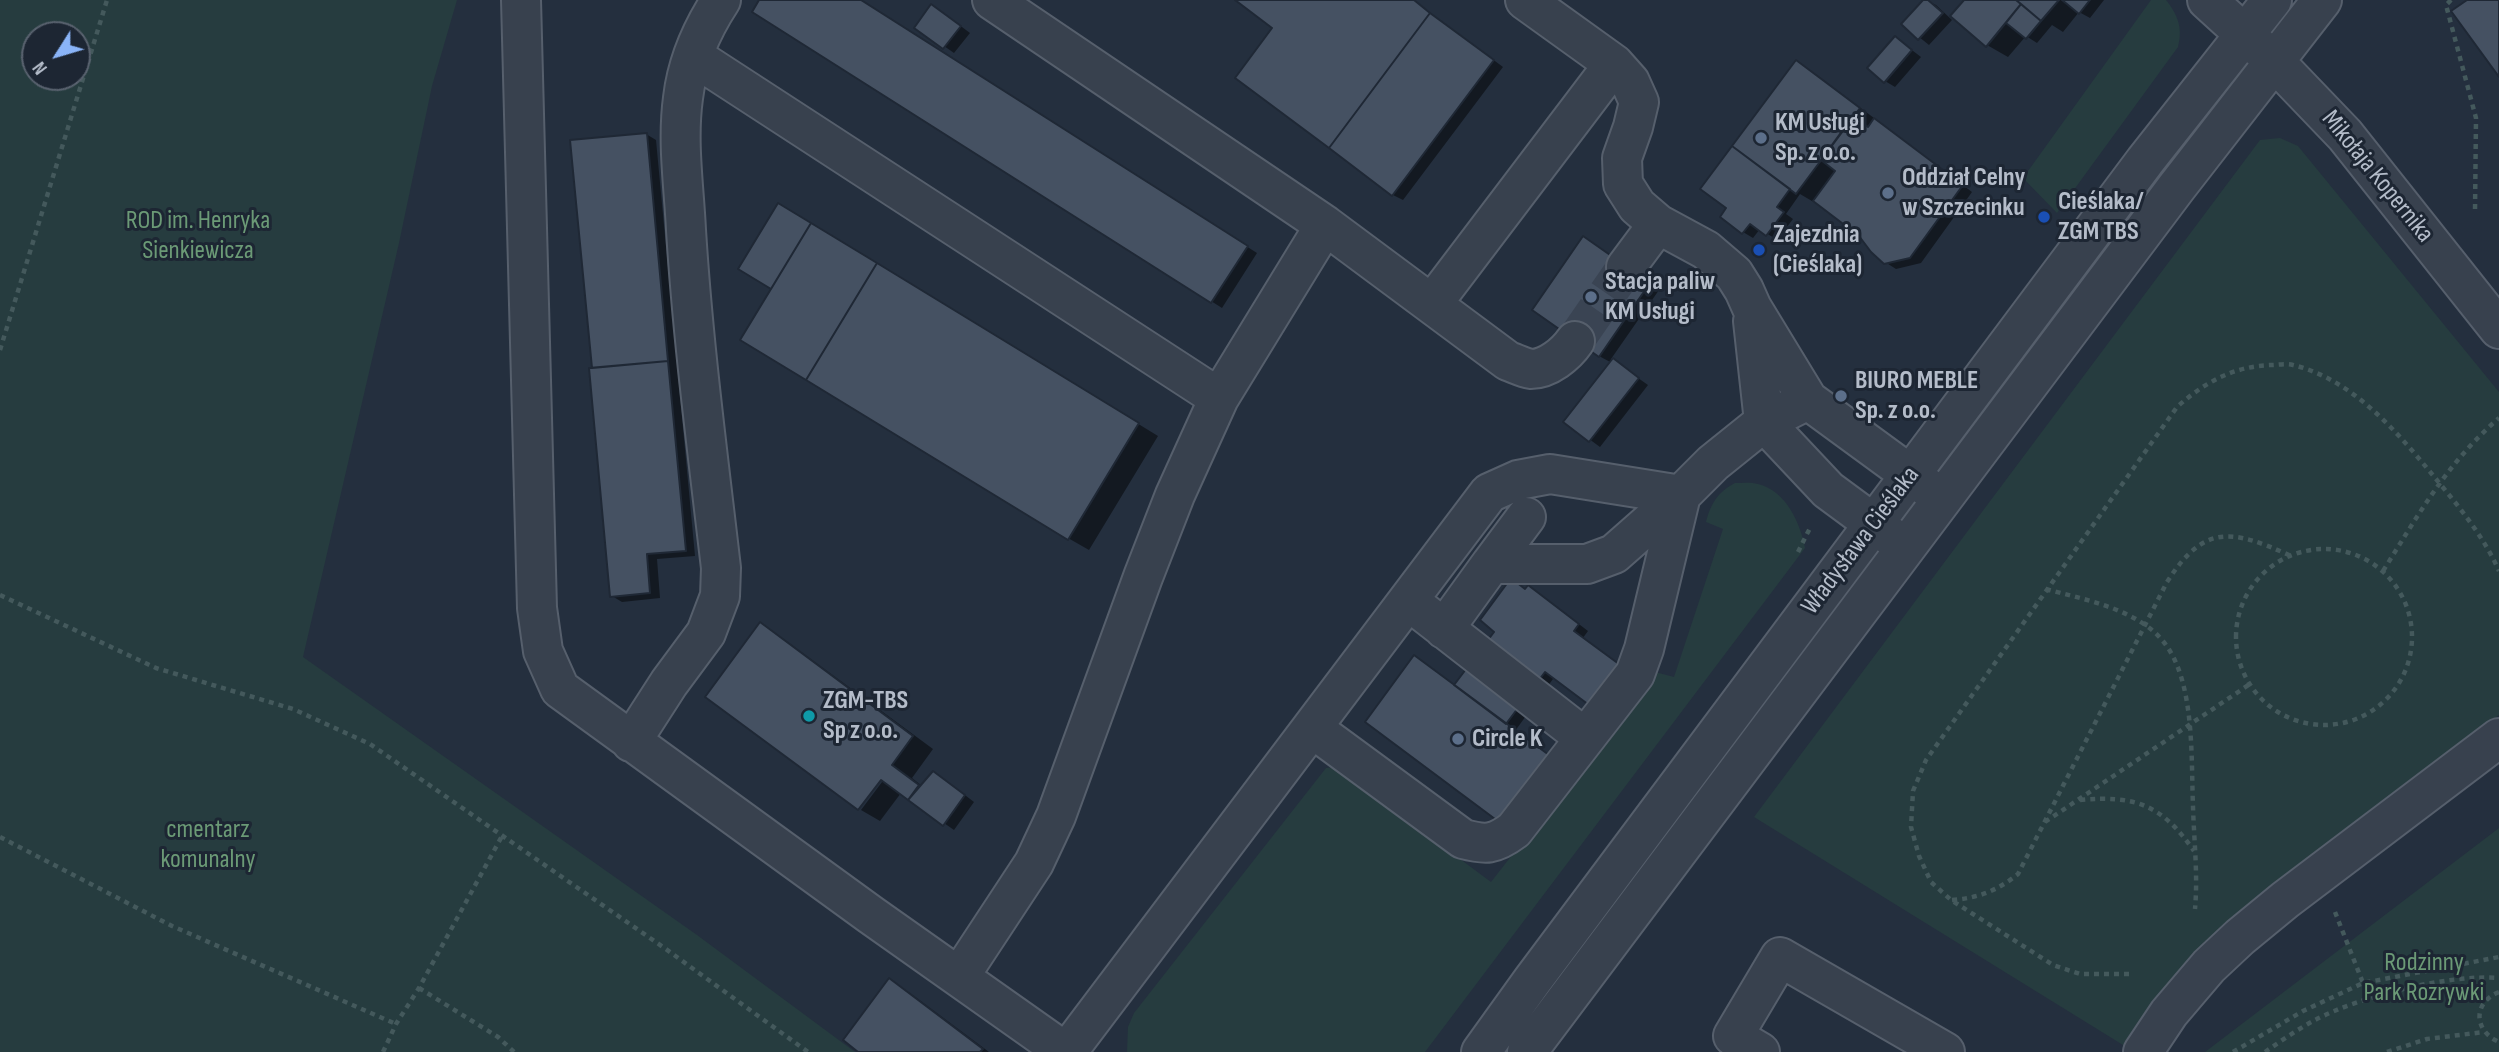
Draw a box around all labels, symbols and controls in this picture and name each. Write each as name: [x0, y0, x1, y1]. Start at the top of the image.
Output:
north arrow: [21, 21, 91, 91]
text: N: [28, 57, 53, 79]
street label: Mikołaja Kopernika: [2314, 105, 2440, 249]
place label: KM Usługi Sp. z o.o.: [1775, 107, 1865, 168]
marker: KM Usługi Sp. z o.o.: [1753, 130, 1769, 146]
place label: Oddział Celny w Szczecinku: [1902, 162, 2025, 224]
marker: Oddział Celny w Szczecinku: [1880, 185, 1896, 201]
place label: Cieślaka/ ZGM TBS: [2058, 186, 2144, 248]
park label: ROD im. Henryka Sienkiewicza: [126, 205, 270, 266]
marker: Cieślaka/ ZGM TBS: [2036, 209, 2052, 225]
place label: Zajezdnia (Cieślaka): [1773, 219, 1862, 280]
marker: Zajezdnia (Cieślaka): [1751, 242, 1767, 258]
place label: Stacja paliw KM Usługi: [1605, 266, 1715, 328]
marker: Stacja paliw KM Usługi: [1583, 289, 1599, 305]
place label: BIURO MEBLE Sp. z o.o.: [1855, 365, 1978, 426]
marker: BIURO MEBLE Sp. z o.o.: [1833, 388, 1849, 404]
street label: Władysława Cieślaka: [1795, 461, 1927, 621]
place label: ZGM-TBS Sp z o.o.: [823, 685, 908, 746]
marker: ZGM-TBS Sp z o.o.: [801, 708, 817, 724]
place label: Circle K: [1472, 723, 1543, 755]
marker: Circle K: [1450, 731, 1466, 747]
park label: cmentarz komunalny: [161, 814, 255, 876]
park label: Rodzinny Park Rozrywki: [2364, 947, 2484, 1009]

